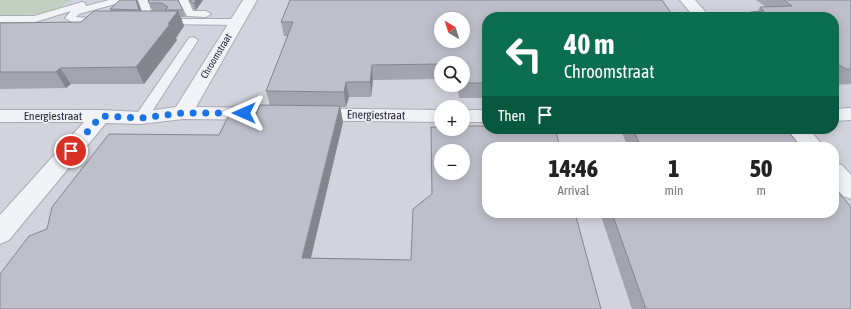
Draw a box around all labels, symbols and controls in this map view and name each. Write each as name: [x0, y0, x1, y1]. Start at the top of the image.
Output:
north arrow: [434, 12, 470, 48]
map controls: [434, 12, 470, 180]
icon: left: [498, 28, 550, 80]
text: 40 m: [564, 28, 614, 60]
street label: Chroomstraat: [198, 32, 234, 80]
button: search: [434, 56, 470, 92]
text: Chroomstraat: [564, 61, 654, 82]
position arrow: [223, 92, 265, 134]
button: +: [434, 100, 470, 136]
icon: arrive: [534, 104, 556, 126]
street label: Energiestraat: [347, 107, 406, 123]
text: Then: [498, 107, 526, 124]
street label: Energiestraat: [24, 109, 83, 123]
pin: [54, 134, 88, 168]
icon: arrive: [60, 140, 82, 162]
button: −: [434, 144, 470, 180]
text: 14:46: [549, 155, 598, 182]
text: 1: [668, 155, 680, 182]
text: 50: [750, 155, 772, 182]
text: Arrival: [557, 183, 589, 198]
text: min: [665, 183, 683, 198]
text: m: [756, 183, 766, 198]

